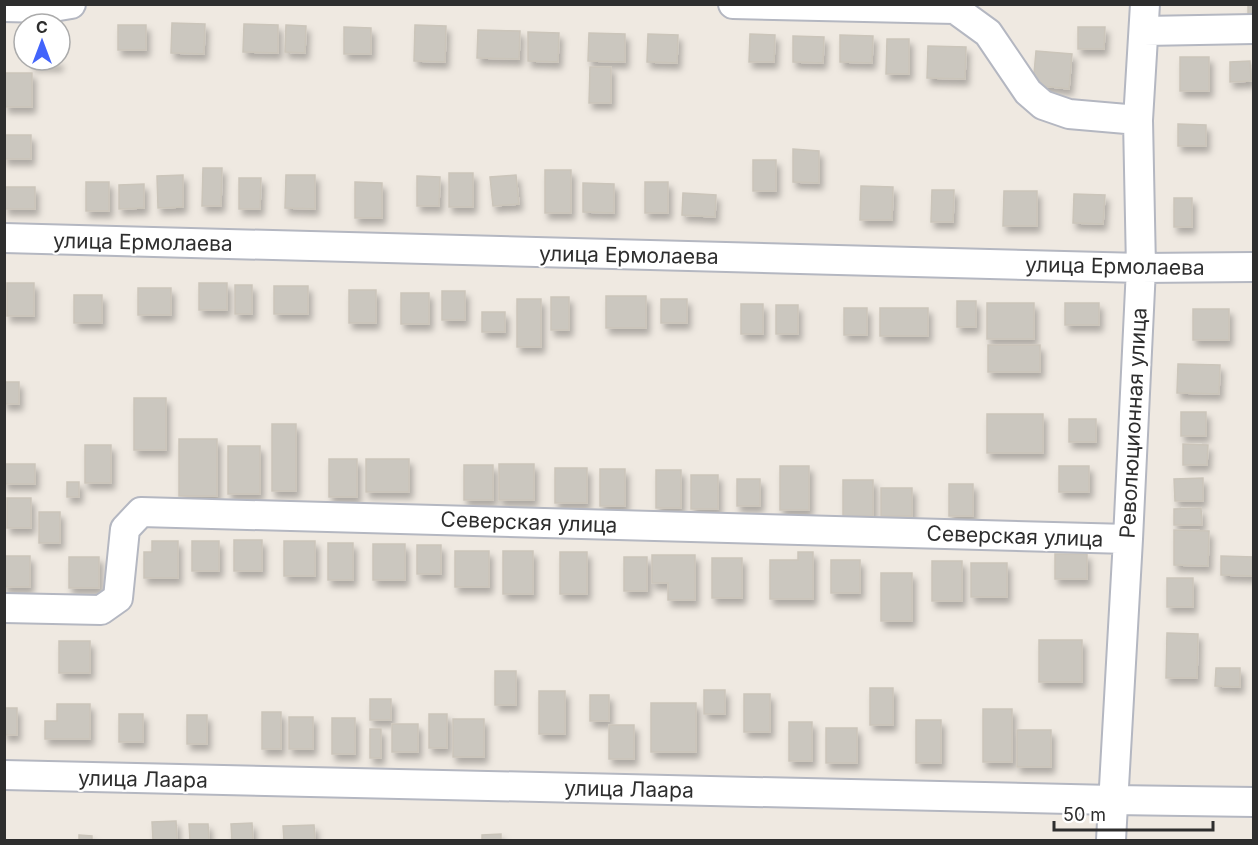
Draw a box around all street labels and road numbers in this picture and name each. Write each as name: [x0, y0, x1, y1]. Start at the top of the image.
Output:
street label: улица Ермолаева: [53, 228, 233, 256]
street label: улица Ермолаева: [539, 241, 719, 269]
street label: улица Ермолаева: [1025, 252, 1205, 280]
street label: Революционная улица: [1114, 307, 1152, 539]
street label: Северская улица: [440, 506, 618, 538]
street label: Северская улица: [926, 520, 1104, 552]
street label: улица Лаара: [78, 765, 208, 793]
street label: улица Лаара: [564, 775, 694, 803]

